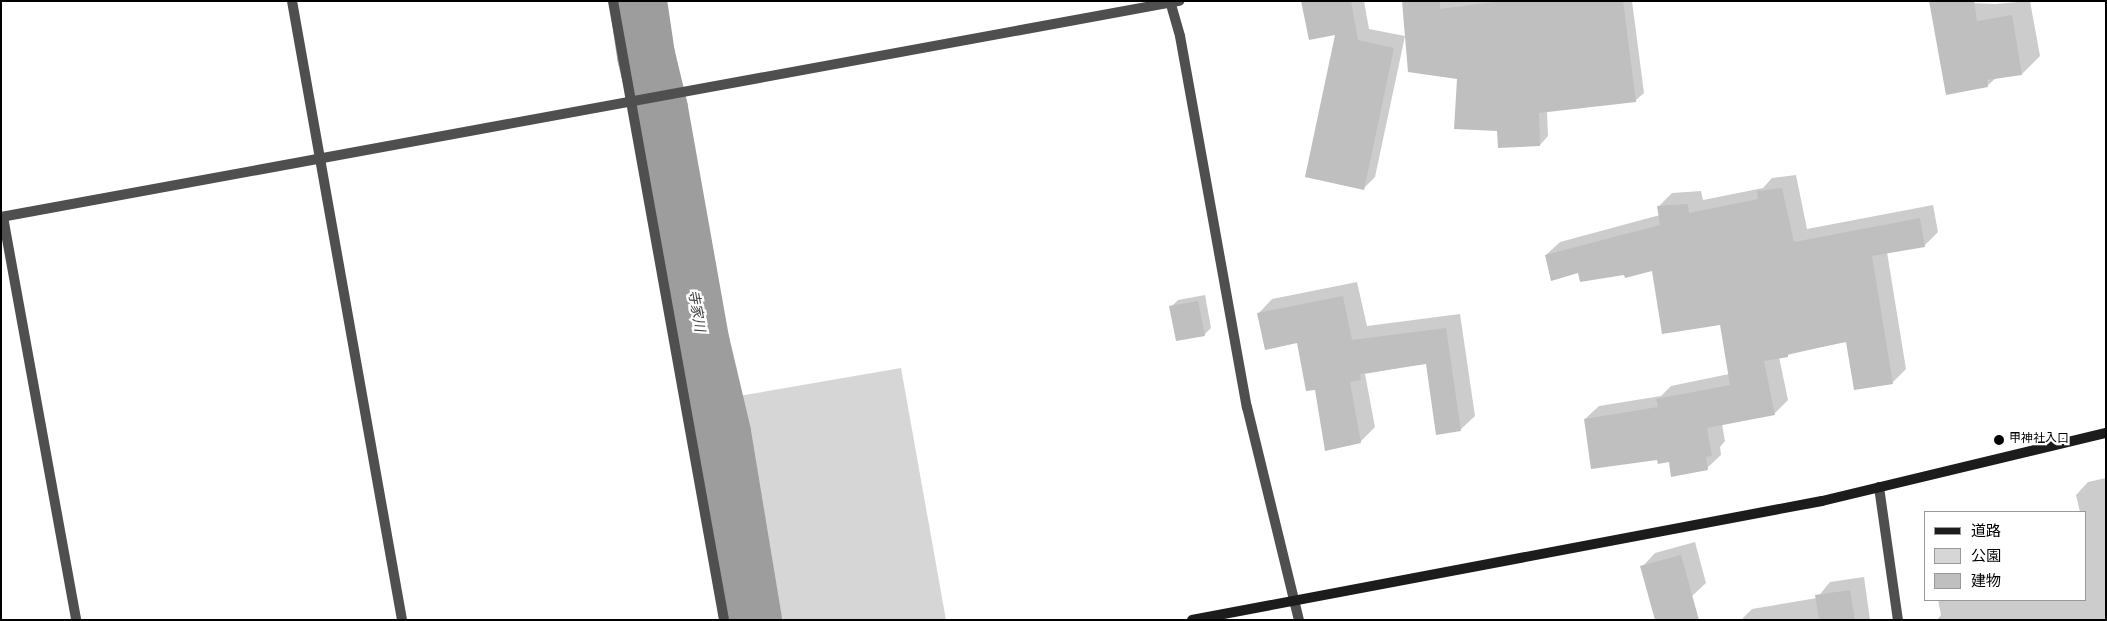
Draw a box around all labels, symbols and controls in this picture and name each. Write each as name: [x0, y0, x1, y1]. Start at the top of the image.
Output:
water label: 寺家川: [683, 289, 707, 333]
place label: 甲神社入口: [2009, 433, 2069, 447]
marker: 甲神社入口: [1993, 434, 2005, 446]
legend: [1924, 511, 2087, 601]
text: 道路: [1971, 523, 2001, 542]
text: 公園: [1971, 548, 2001, 567]
text: 建物: [1971, 573, 2001, 592]

